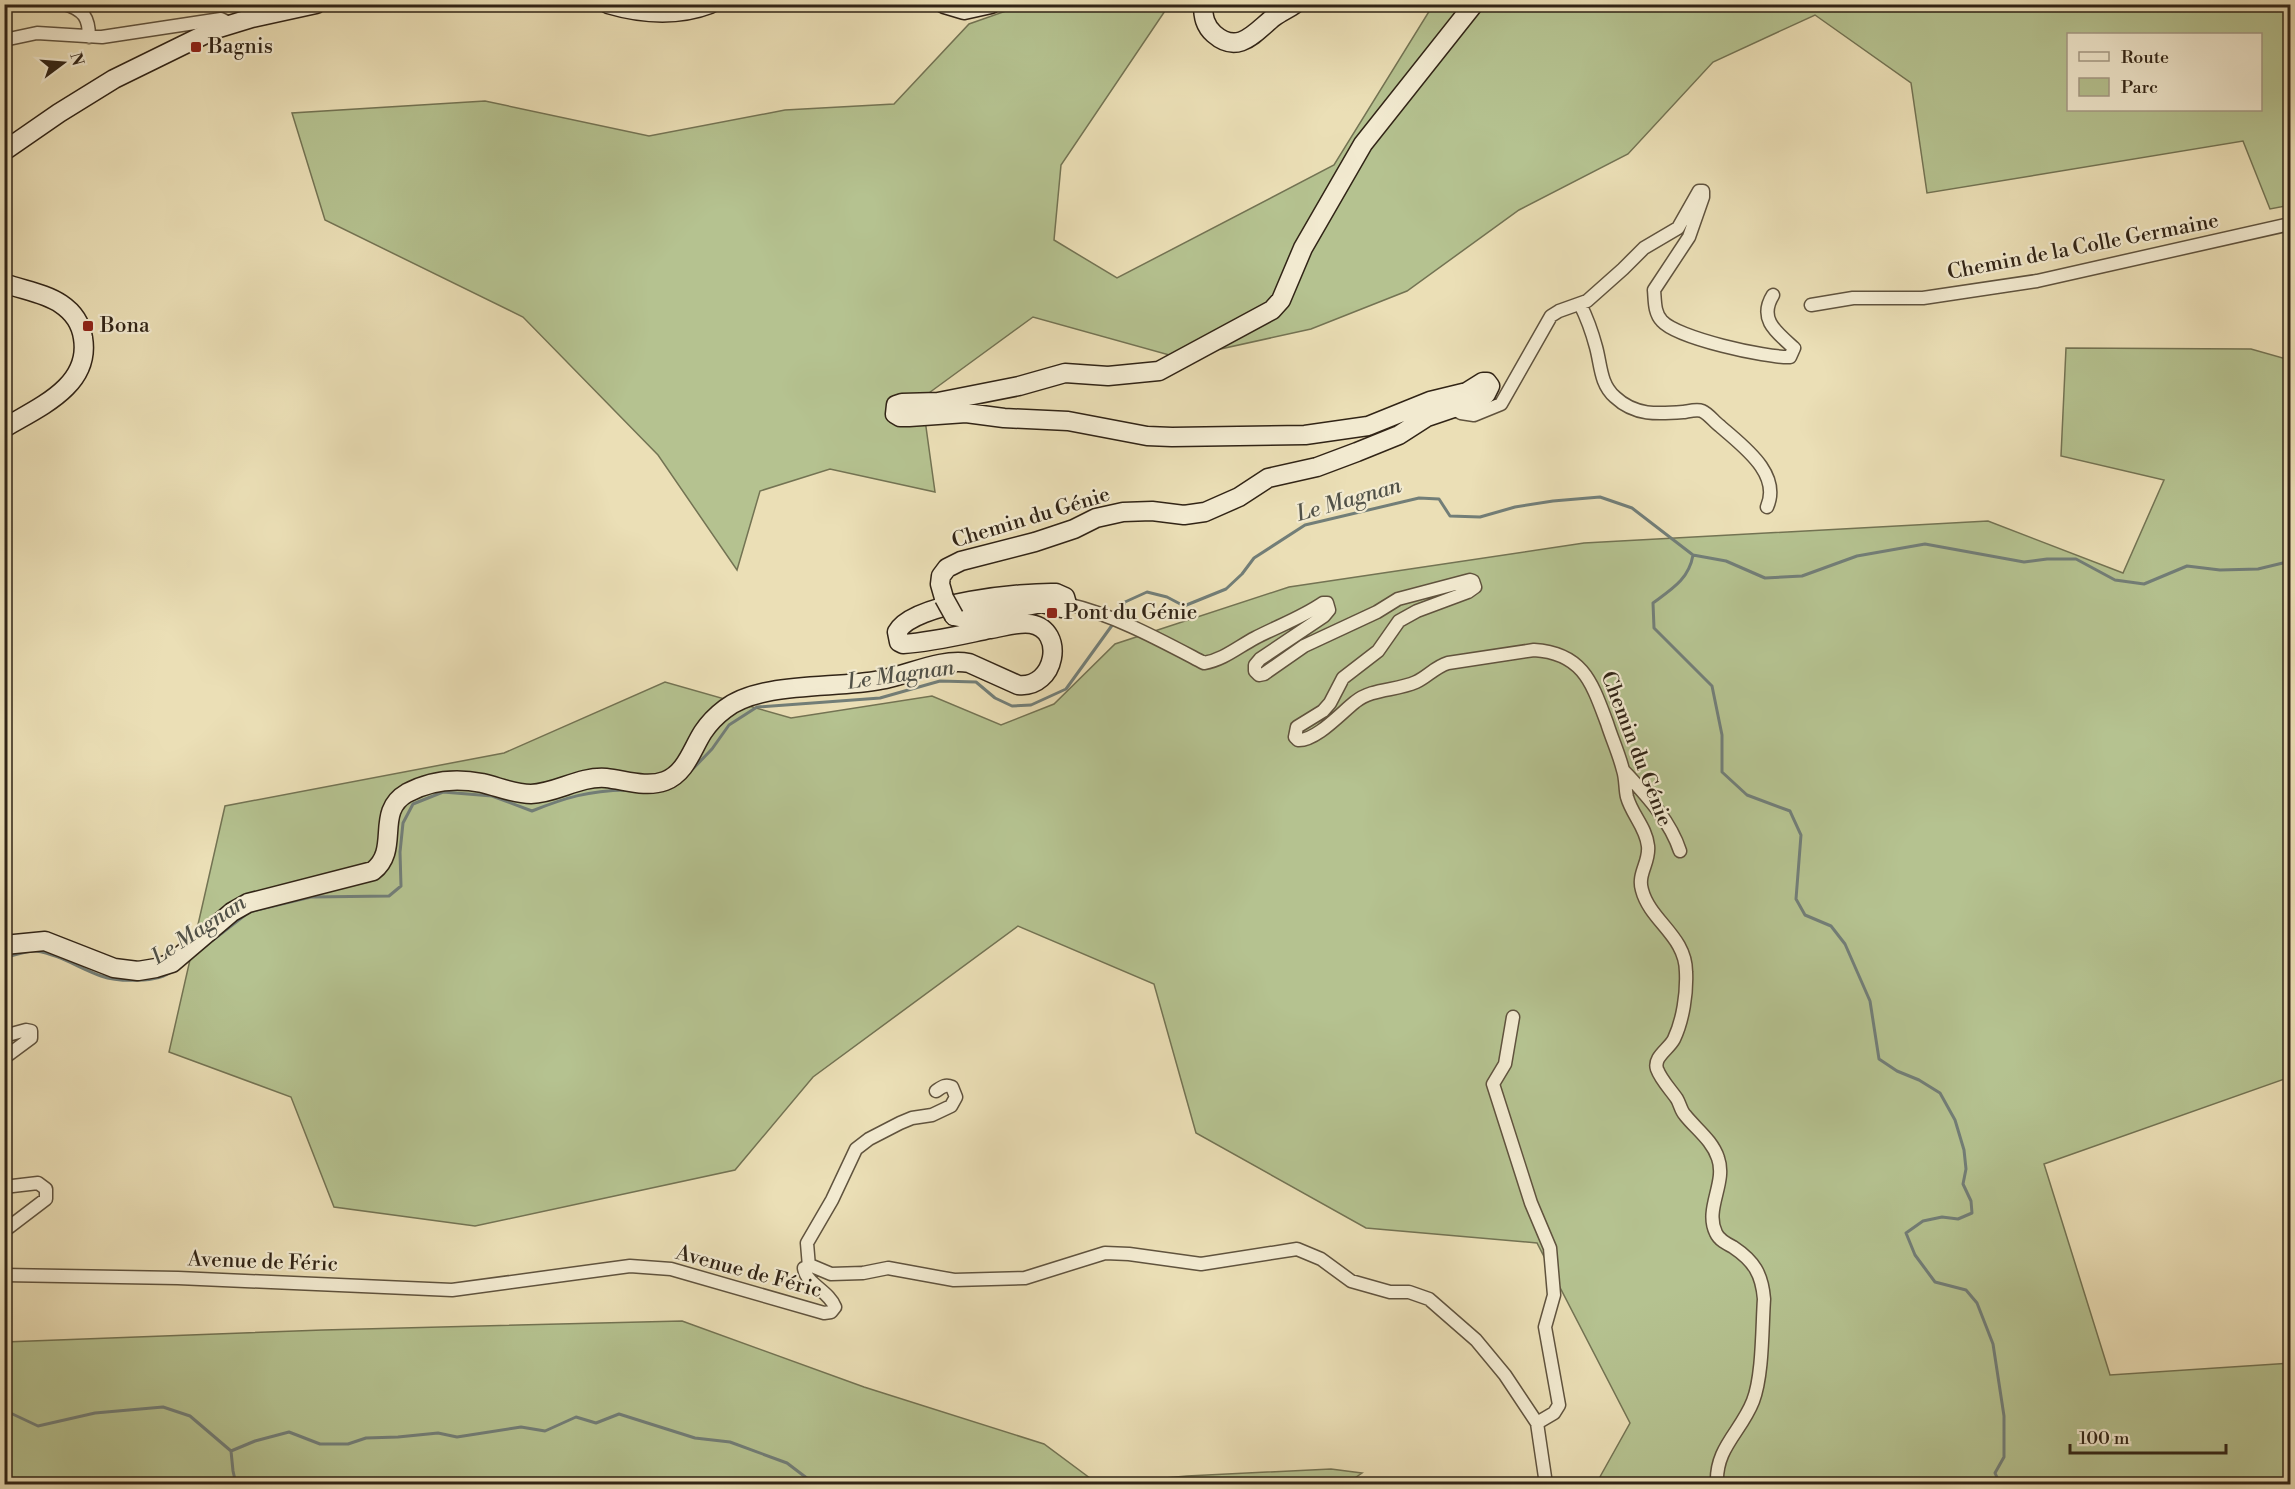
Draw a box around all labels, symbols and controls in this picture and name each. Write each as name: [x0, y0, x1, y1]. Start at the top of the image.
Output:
north arrow: [33, 33, 93, 93]
legend: [2067, 33, 2262, 111]
place label: Bagnis: [207, 34, 273, 60]
marker: Bagnis: [189, 40, 203, 54]
text: Route: [2121, 46, 2169, 69]
text: N: [65, 50, 88, 68]
text: Parc: [2121, 76, 2158, 99]
street label: Chemin de la Colle Germaine: [1945, 208, 2221, 286]
place label: Bona: [99, 313, 150, 339]
marker: Bona: [81, 319, 95, 333]
water label: Le Magnan: [1293, 472, 1405, 528]
street label: Chemin du Génie: [949, 482, 1113, 554]
place label: Pont du Génie: [1064, 600, 1197, 626]
marker: Pont du Génie: [1045, 606, 1059, 620]
water label: Le Magnan: [845, 654, 957, 696]
street label: Chemin du Génie: [1594, 668, 1678, 830]
water label: Le Magnan: [146, 889, 252, 971]
street label: Avenue de Féric: [672, 1240, 825, 1304]
street label: Avenue de Féric: [186, 1246, 339, 1278]
scale bar: [2070, 1417, 2226, 1455]
text: 100 m: [2079, 1427, 2130, 1450]

